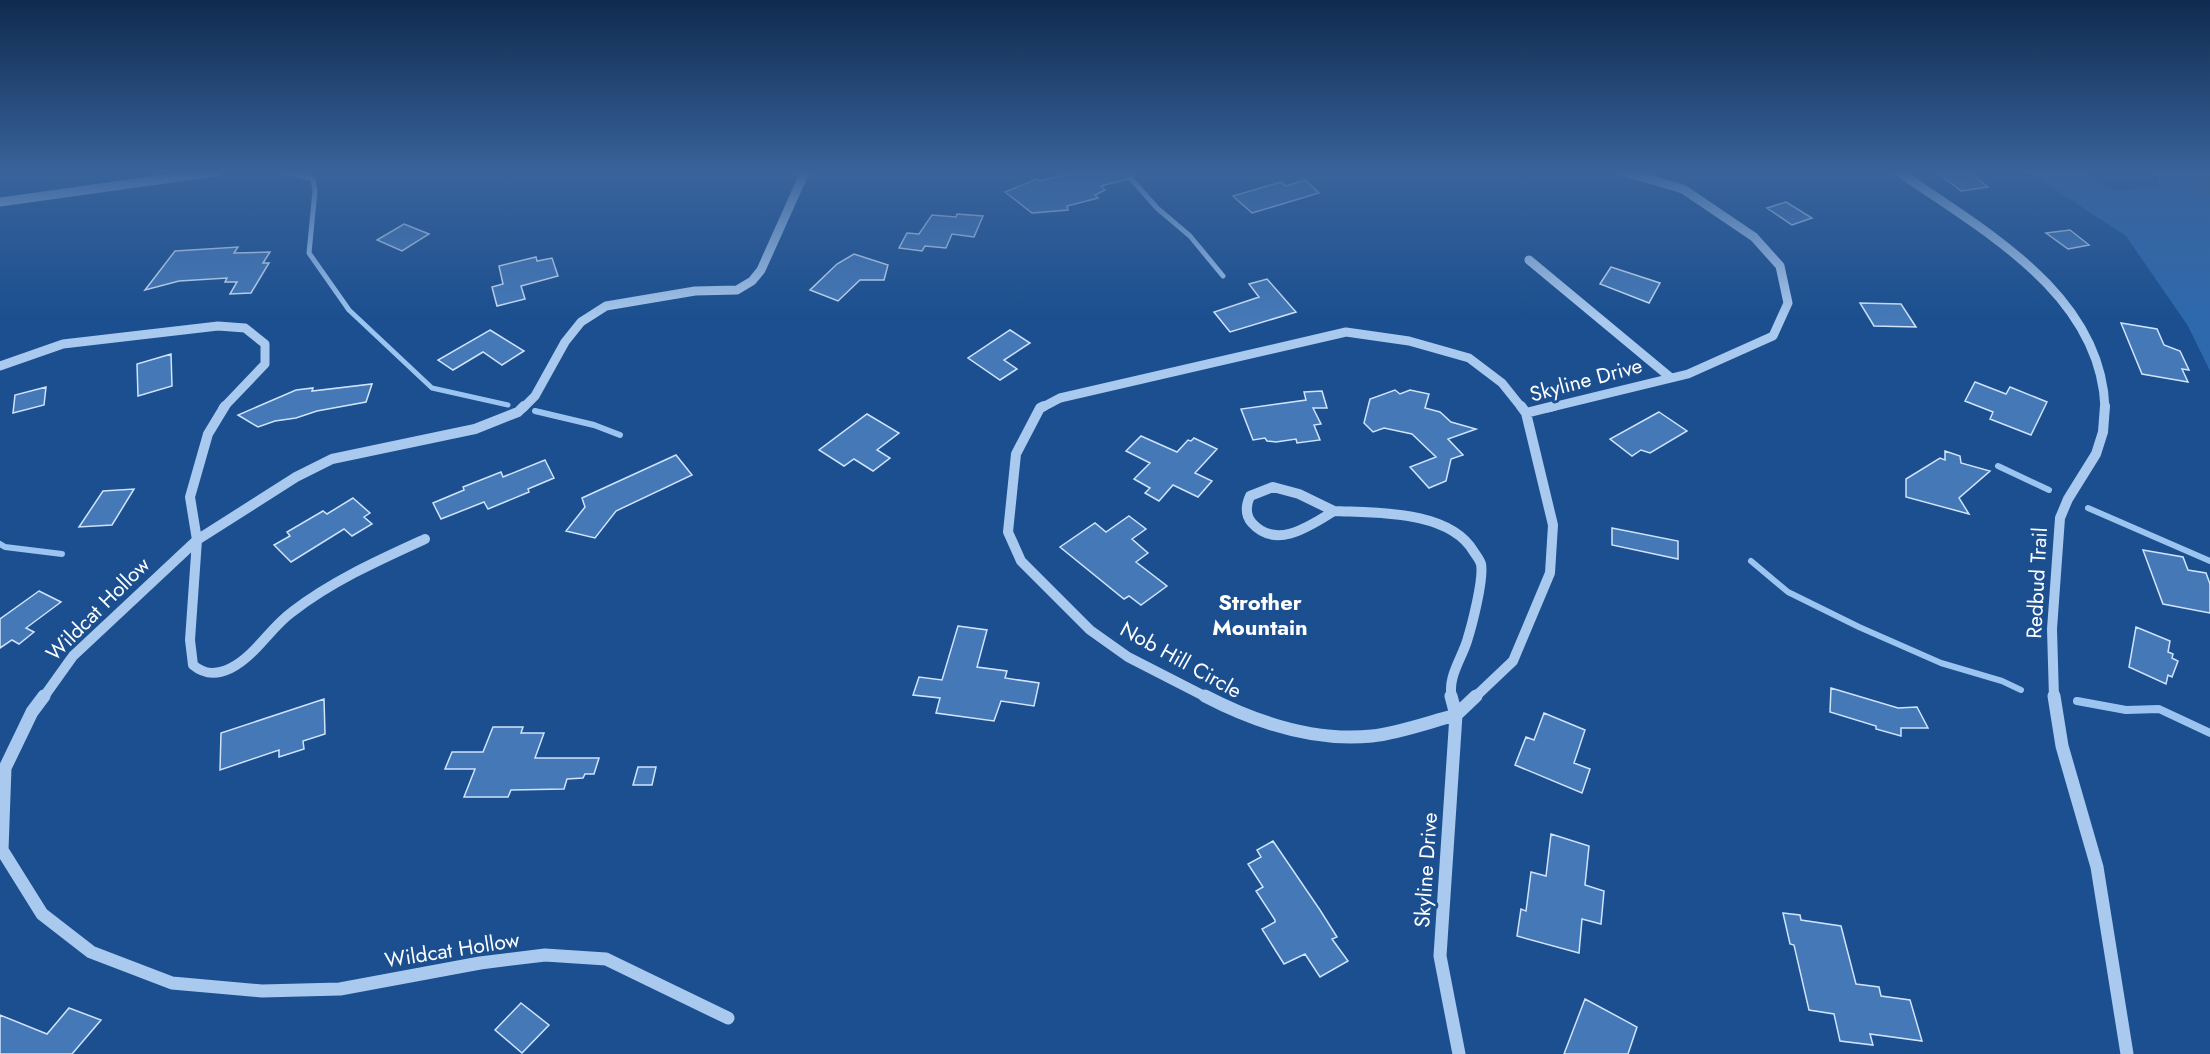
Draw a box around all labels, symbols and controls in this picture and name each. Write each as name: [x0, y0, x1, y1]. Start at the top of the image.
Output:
street label: Skyline Drive: [1526, 351, 1646, 409]
street label: Redbud Trail: [2019, 527, 2055, 639]
street label: Wildcat Hollow: [39, 550, 157, 668]
district label: Strother Mountain: [1212, 586, 1308, 643]
street label: Nob Hill Circle: [1115, 614, 1247, 706]
street label: Skyline Drive: [1407, 811, 1445, 929]
street label: Wildcat Hollow: [382, 924, 522, 975]

